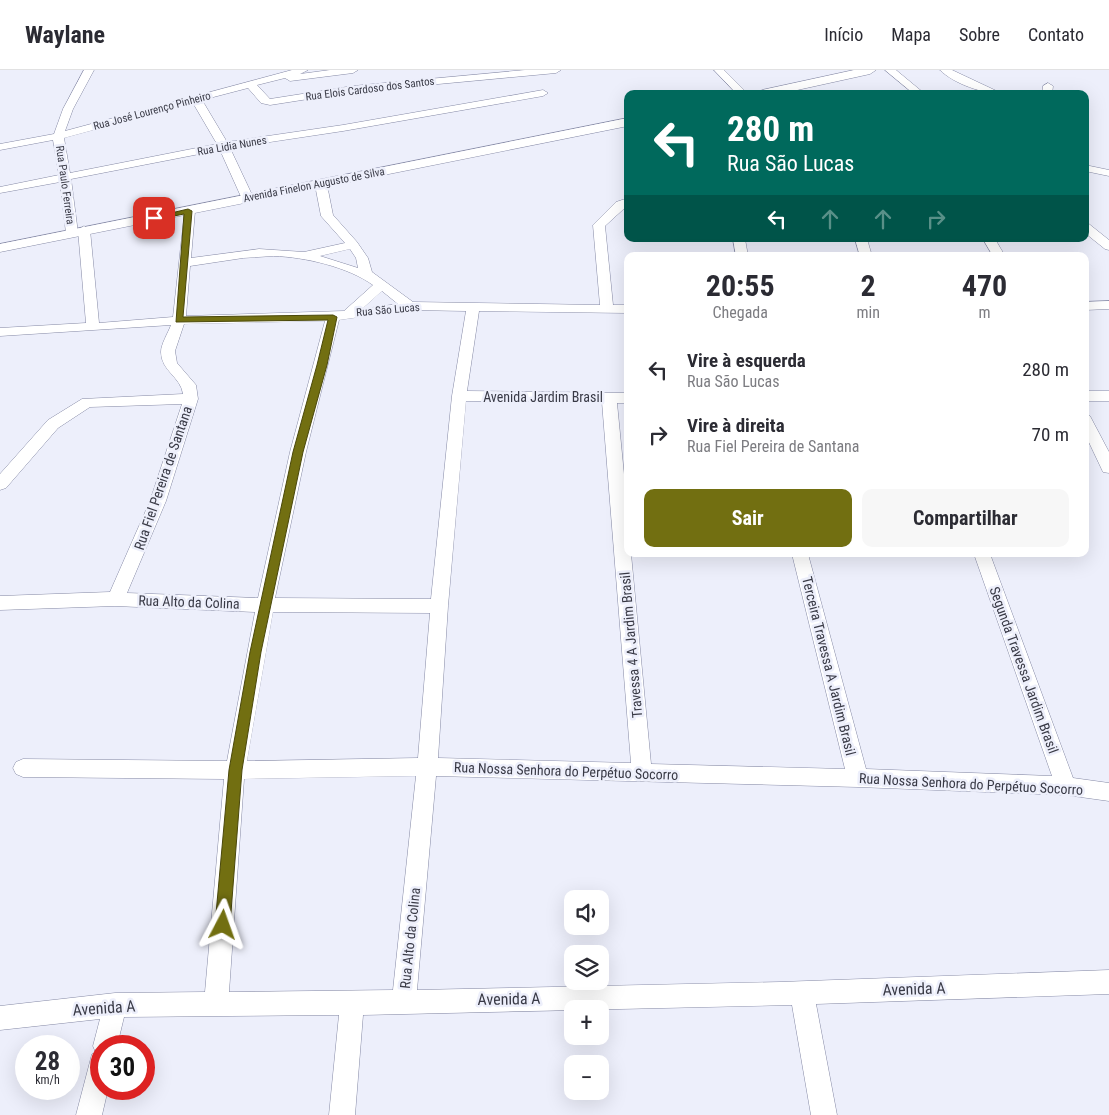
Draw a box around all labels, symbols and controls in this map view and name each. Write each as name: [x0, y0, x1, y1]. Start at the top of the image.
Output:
text: Waylane: [25, 21, 105, 49]
text: Início: [824, 24, 863, 45]
text: Mapa: [891, 24, 931, 45]
text: Sobre: [959, 24, 1000, 45]
text: Contato: [1028, 24, 1084, 45]
street label: Rua Elois Cardoso dos Santos: [305, 75, 435, 103]
street label: Rua José Lourenço Pinheiro: [92, 89, 213, 133]
text: 280 m: [727, 109, 814, 150]
icon: left: [644, 110, 709, 175]
street label: Rua Lidia Nunes: [196, 134, 268, 158]
street label: Rua Paulo Ferreira: [53, 145, 77, 225]
text: Rua São Lucas: [727, 151, 854, 176]
street label: Avenida Finelon Augusto de Silva: [242, 165, 386, 205]
pin: [133, 197, 175, 239]
icon: arrive: [140, 204, 168, 232]
icon: left: [763, 205, 791, 233]
icon: ahead: [816, 205, 844, 233]
icon: ahead: [869, 205, 897, 233]
icon: right: [922, 205, 950, 233]
text: 20:55: [706, 268, 775, 303]
text: 2: [861, 268, 876, 303]
text: 470: [962, 268, 1007, 303]
street label: Rua São Lucas: [356, 301, 420, 319]
text: Chegada: [713, 303, 768, 322]
text: min: [856, 303, 880, 322]
text: m: [978, 303, 990, 322]
text: Vire à esquerda: [687, 349, 806, 372]
icon: left: [644, 356, 672, 384]
text: 280 m: [1022, 358, 1069, 381]
text: Rua São Lucas: [687, 372, 780, 391]
street label: Avenida Jardim Brasil: [483, 389, 603, 405]
street label: Rua Fiel Pereira de Santana: [131, 404, 195, 552]
text: Vire à direita: [687, 414, 785, 437]
icon: right: [644, 421, 672, 449]
text: 70 m: [1032, 423, 1069, 446]
text: Rua Fiel Pereira de Santana: [687, 437, 859, 456]
button: Sair: [644, 489, 852, 547]
button: Compartilhar: [862, 489, 1069, 547]
street label: Travessa 4 A Jardim Brasil: [617, 571, 645, 719]
street label: Terceira Travessa A Jardim Brasil: [799, 575, 859, 757]
street label: Segunda Travessa Jardim Brasil: [986, 585, 1062, 755]
street label: Rua Alto da Colina: [138, 592, 240, 612]
street label: Rua Nossa Senhora do Perpétuo Socorro: [454, 759, 678, 783]
street label: Rua Nossa Senhora do Perpétuo Socorro: [859, 770, 1083, 798]
street label: Rua Alto da Colina: [397, 887, 423, 989]
map controls: [564, 890, 609, 1100]
button: sound: [564, 890, 609, 935]
position arrow: [196, 898, 248, 950]
button: layers: [564, 945, 609, 990]
street label: Avenida A: [882, 978, 946, 1000]
street label: Avenida A: [477, 989, 541, 1009]
street label: Avenida A: [72, 996, 136, 1020]
button: +: [564, 1000, 609, 1045]
speed limit sign: 30: [90, 1035, 155, 1100]
text: 28: [35, 1047, 60, 1076]
button: −: [564, 1055, 609, 1100]
text: km/h: [35, 1073, 60, 1087]

